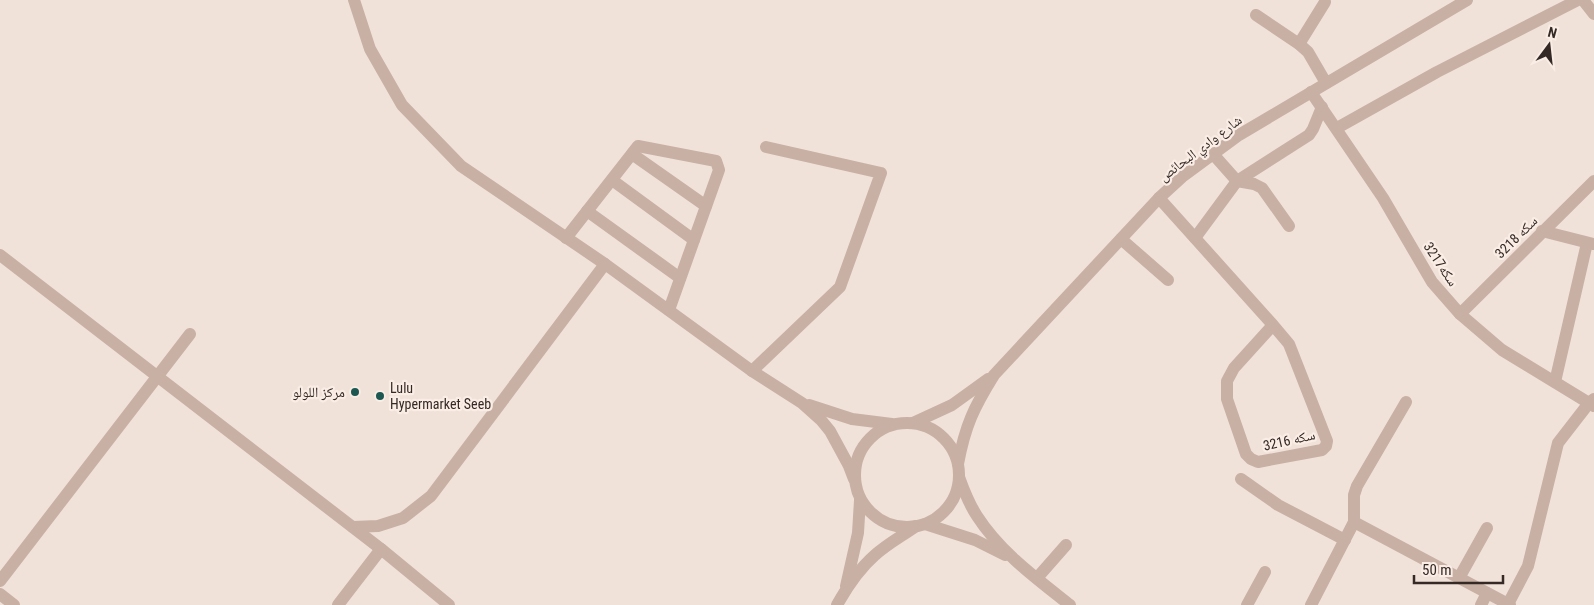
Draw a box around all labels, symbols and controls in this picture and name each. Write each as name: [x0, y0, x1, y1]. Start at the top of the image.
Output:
north arrow: [1524, 20, 1574, 70]
text: N: [1546, 24, 1559, 41]
street label: شارع وادي البحائص: [1155, 112, 1247, 187]
street label: سكه 3218: [1492, 213, 1540, 261]
street label: سكه3217: [1420, 239, 1462, 289]
place label: Lulu Hypermarket Seeb: [390, 380, 491, 412]
place label: مركز اللولو: [292, 384, 345, 401]
marker: مركز اللولو: [349, 386, 361, 398]
marker: Lulu Hypermarket Seeb: [374, 390, 386, 402]
street label: سكه 3216: [1261, 426, 1317, 454]
scale bar: [1414, 552, 1503, 584]
text: 50 m: [1422, 561, 1452, 579]

